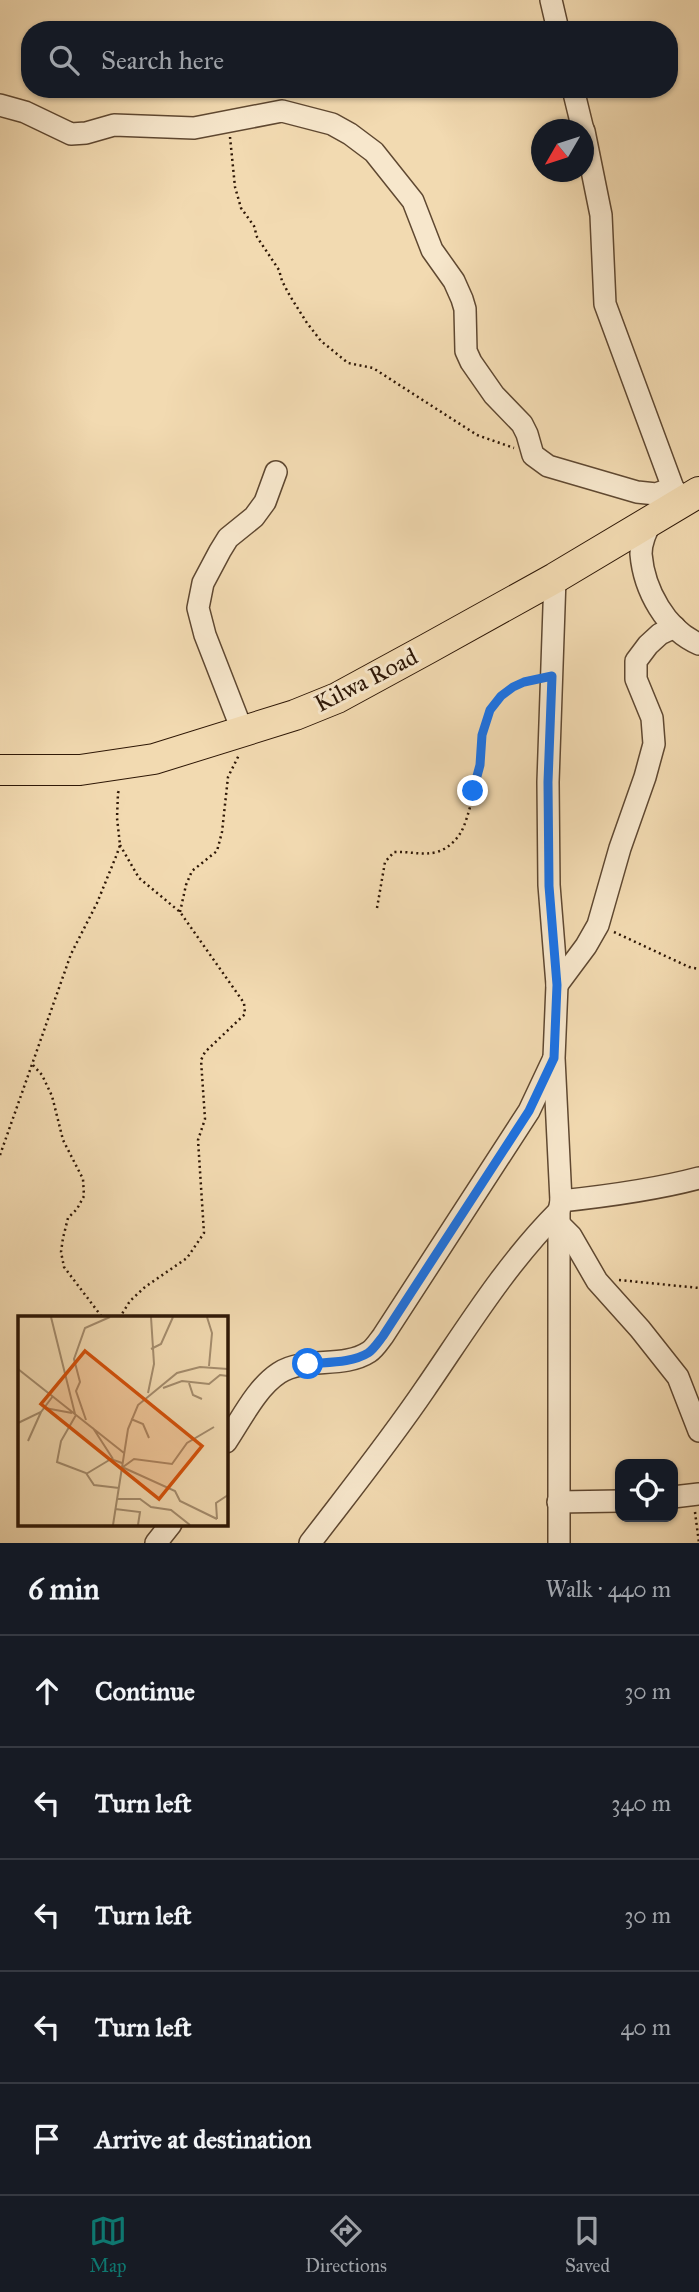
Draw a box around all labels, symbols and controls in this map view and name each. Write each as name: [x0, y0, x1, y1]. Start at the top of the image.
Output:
search box: [21, 21, 678, 98]
icon: search: [45, 41, 83, 79]
text: Search here: [101, 44, 224, 76]
north arrow: [531, 119, 594, 182]
street label: Kilwa Road: [309, 641, 423, 719]
route end: [457, 775, 488, 806]
inset map: [18, 1316, 228, 1526]
route start: [292, 1348, 323, 1379]
map controls: [615, 1459, 678, 1522]
button: locate: [615, 1459, 678, 1522]
text: 6 min: [28, 1571, 100, 1607]
text: Walk · 440 m: [545, 1575, 671, 1603]
icon: ahead: [28, 1672, 66, 1710]
text: Continue: [95, 1675, 195, 1707]
text: 30 m: [624, 1677, 671, 1705]
icon: left: [28, 1784, 66, 1822]
text: Turn left: [95, 1787, 191, 1819]
text: 340 m: [611, 1789, 671, 1817]
icon: left: [28, 1896, 66, 1934]
text: Turn left: [95, 1899, 191, 1931]
text: 30 m: [624, 1901, 671, 1929]
icon: left: [28, 2008, 66, 2046]
text: Turn left: [95, 2011, 191, 2043]
text: 40 m: [621, 2013, 671, 2041]
icon: arrive: [28, 2120, 66, 2158]
text: Arrive at destination: [95, 2123, 312, 2155]
tab: Map: [89, 2212, 127, 2277]
tab: Directions: [305, 2212, 387, 2277]
tab: Saved: [565, 2212, 610, 2277]

